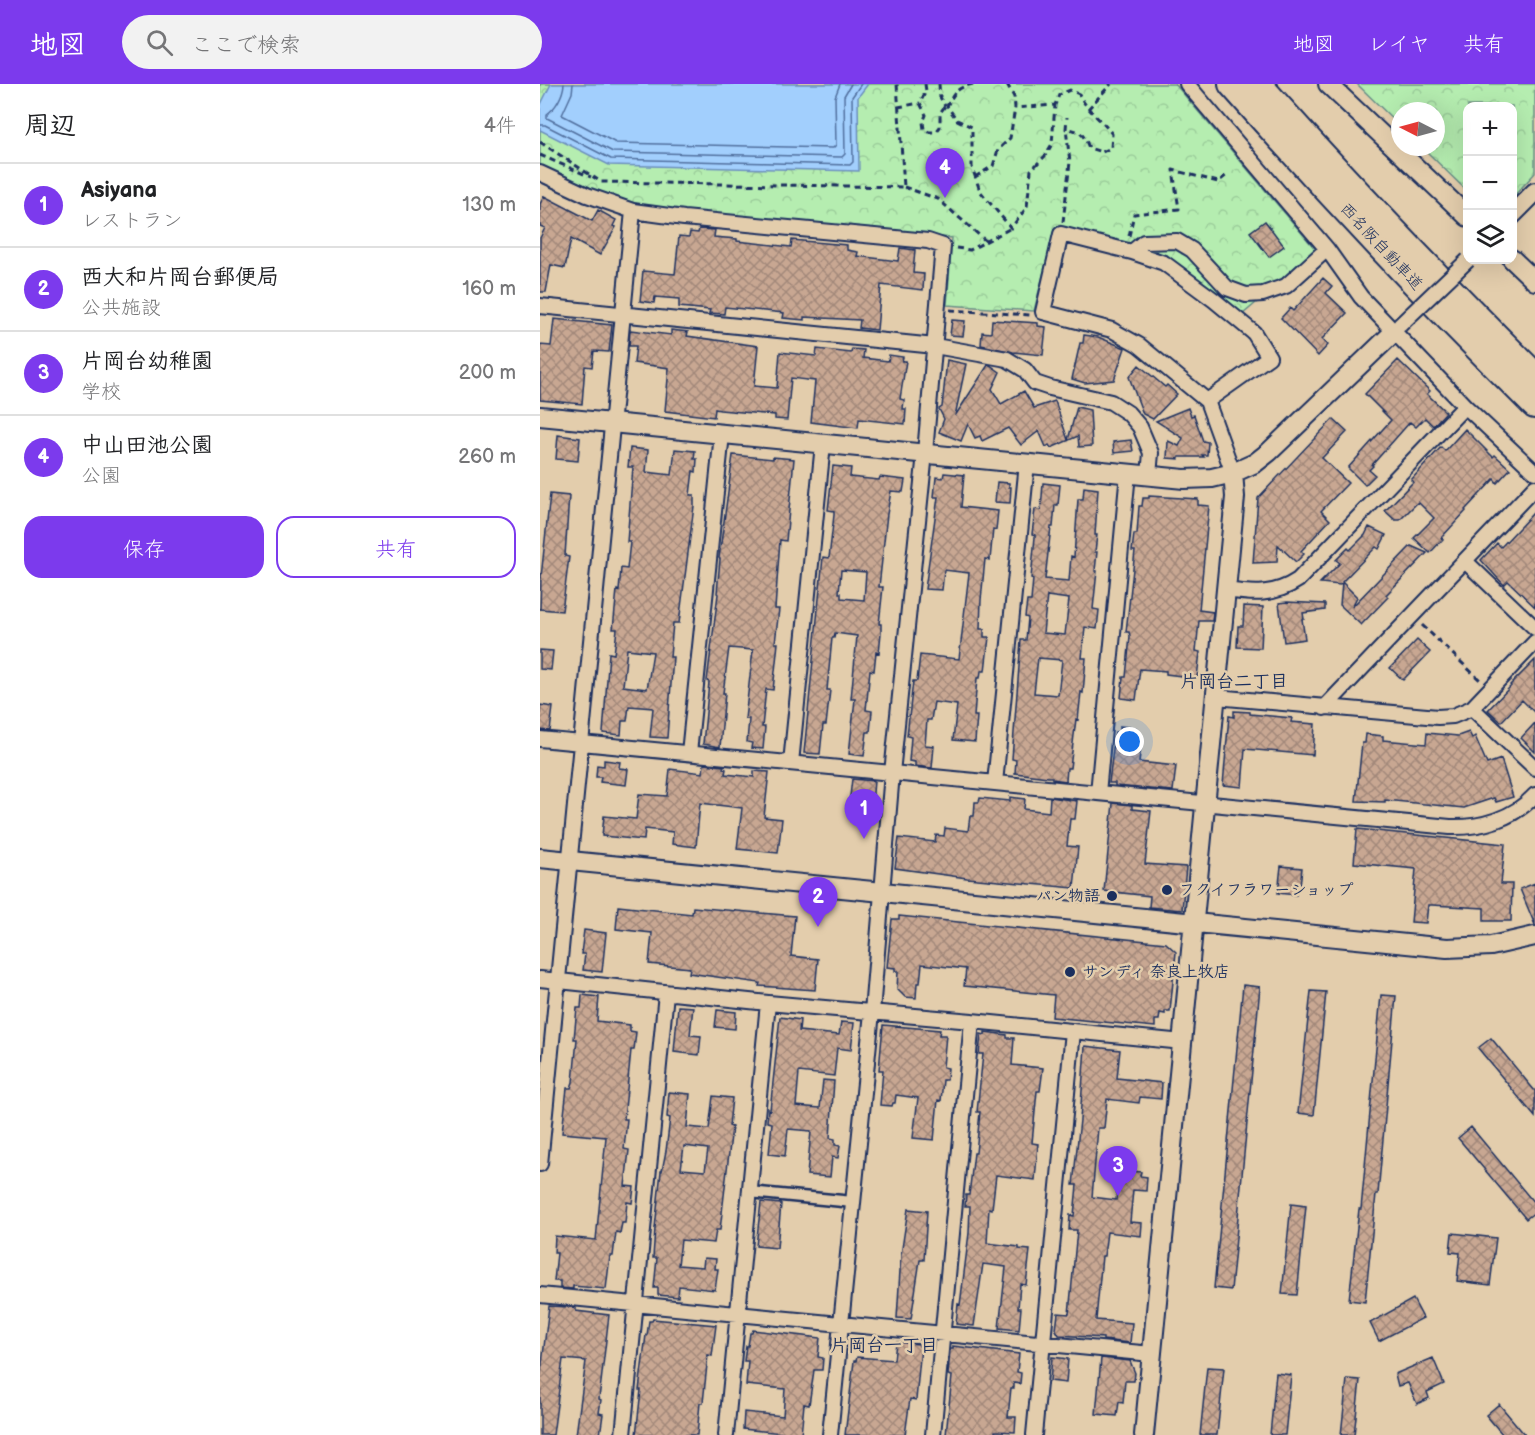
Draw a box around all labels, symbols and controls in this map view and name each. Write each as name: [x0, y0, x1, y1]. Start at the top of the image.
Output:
search box: [122, 15, 542, 69]
icon: search: [143, 26, 176, 59]
text: 地図: [30, 29, 86, 62]
text: ここで検索: [191, 32, 301, 59]
text: 地図: [1293, 32, 1335, 57]
text: レイヤ: [1368, 32, 1430, 57]
text: 共有: [1463, 32, 1505, 57]
north arrow: [1391, 102, 1445, 156]
map controls: [1463, 102, 1517, 264]
button: +: [1463, 102, 1517, 156]
text: 周辺: [24, 111, 76, 142]
text: 4件: [484, 114, 516, 138]
pin: 4: [926, 148, 964, 198]
button: −: [1463, 156, 1517, 210]
text: Asiyana: [81, 177, 157, 204]
text: 1: [39, 193, 48, 217]
text: 130 m: [462, 193, 516, 217]
street label: 西名阪自動車道: [1336, 200, 1426, 294]
text: レストラン: [81, 209, 183, 233]
button: layers: [1463, 210, 1517, 264]
text: 西大和片岡台郵便局: [81, 264, 279, 291]
text: 2: [38, 277, 49, 301]
text: 160 m: [462, 277, 516, 301]
text: 公共施設: [81, 296, 161, 320]
text: 片岡台幼稚園: [81, 348, 213, 375]
text: 3: [38, 361, 49, 385]
text: 200 m: [459, 361, 516, 385]
text: 学校: [81, 380, 121, 404]
text: 中山田池公園: [81, 432, 213, 459]
text: 4: [38, 445, 49, 469]
text: 260 m: [458, 445, 516, 469]
text: 公園: [81, 464, 121, 488]
button: 保存: [24, 516, 264, 578]
button: 共有: [276, 516, 516, 578]
district label: 片岡台二丁目: [1180, 671, 1288, 692]
your location: [1115, 727, 1144, 756]
pin: 1: [844, 790, 884, 839]
pin: 2: [798, 878, 838, 927]
place label: フクイフラワーショップ: [1179, 881, 1353, 900]
marker: フクイフラワーショップ: [1160, 883, 1174, 897]
place label: パン物語: [1036, 887, 1100, 906]
marker: パン物語: [1105, 889, 1119, 903]
place label: サンディ 奈良上牧店: [1082, 963, 1230, 982]
marker: サンディ 奈良上牧店: [1063, 965, 1077, 979]
pin: 3: [1098, 1146, 1138, 1196]
district label: 片岡台一丁目: [830, 1335, 938, 1356]

